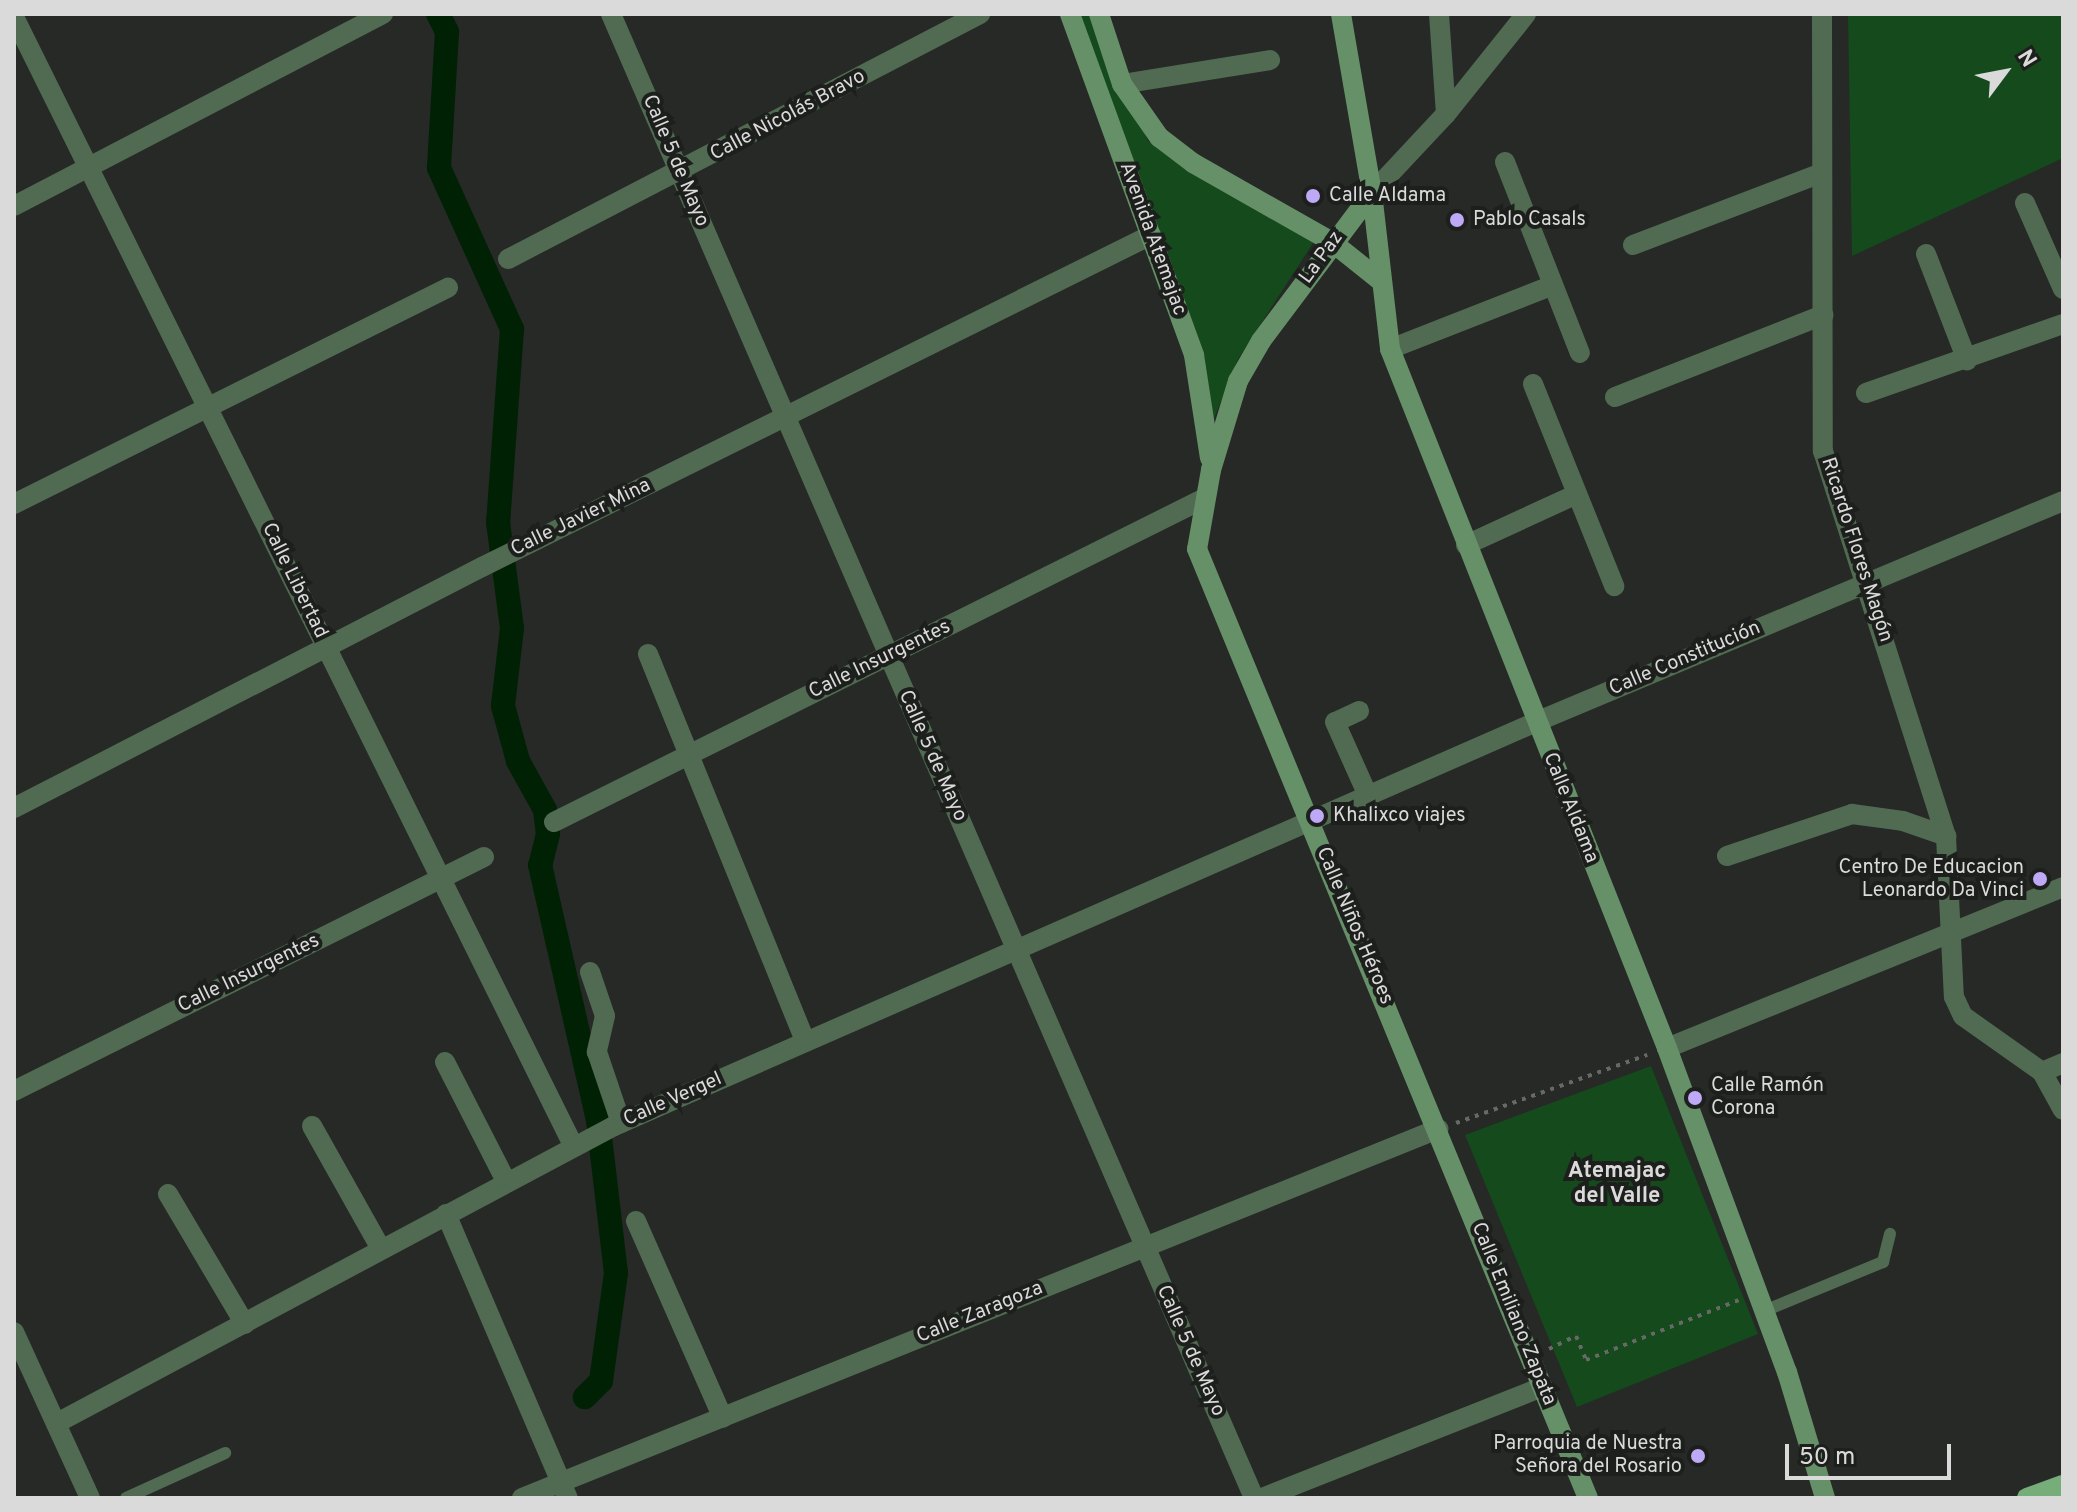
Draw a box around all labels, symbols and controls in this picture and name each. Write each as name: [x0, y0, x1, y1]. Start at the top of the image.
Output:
north arrow: [1965, 32, 2045, 112]
text: N: [2010, 45, 2041, 73]
street label: Calle Nicolás Bravo: [706, 65, 870, 167]
street label: Calle 5 de Mayo: [636, 91, 714, 231]
street label: Avenida Atemajac: [1113, 159, 1191, 319]
place label: Calle Aldama: [1329, 184, 1447, 208]
marker: Calle Aldama: [1304, 187, 1322, 205]
place label: Pablo Casals: [1473, 208, 1586, 232]
marker: Pablo Casals: [1448, 211, 1466, 229]
street label: La Paz: [1295, 227, 1349, 289]
street label: Ricardo Flores Magón: [1815, 455, 1897, 645]
street label: Calle Javier Mina: [507, 474, 655, 562]
street label: Calle Libertad: [256, 519, 332, 643]
street label: Calle Insurgentes: [805, 615, 955, 705]
street label: Calle Constitución: [1606, 616, 1764, 702]
street label: Calle 5 de Mayo: [892, 687, 972, 825]
street label: Calle Aldama: [1537, 749, 1603, 867]
place label: Khalixco viajes: [1333, 804, 1466, 828]
marker: Khalixco viajes: [1308, 807, 1326, 825]
street label: Calle Niños Héroes: [1310, 844, 1398, 1008]
place label: Centro De Educacion Leonardo Da Vinci: [1839, 856, 2024, 903]
marker: Centro De Educacion Leonardo Da Vinci: [2031, 870, 2049, 888]
street label: Calle Insurgentes: [174, 929, 324, 1019]
street label: Calle Vergel: [620, 1067, 726, 1133]
place label: Calle Ramón Corona: [1711, 1074, 1824, 1121]
marker: Calle Ramón Corona: [1686, 1089, 1704, 1107]
district label: Atemajac del Valle: [1568, 1158, 1666, 1210]
street label: Calle Emiliano Zapata: [1465, 1219, 1561, 1409]
street label: Calle Zaragoza: [913, 1277, 1047, 1349]
street label: Calle 5 de Mayo: [1150, 1282, 1230, 1420]
scale bar: [1789, 1428, 1955, 1478]
place label: Parroquia de Nuestra Señora del Rosario: [1493, 1432, 1682, 1479]
text: 50 m: [1799, 1443, 1855, 1473]
marker: Parroquia de Nuestra Señora del Rosario: [1689, 1447, 1707, 1465]

